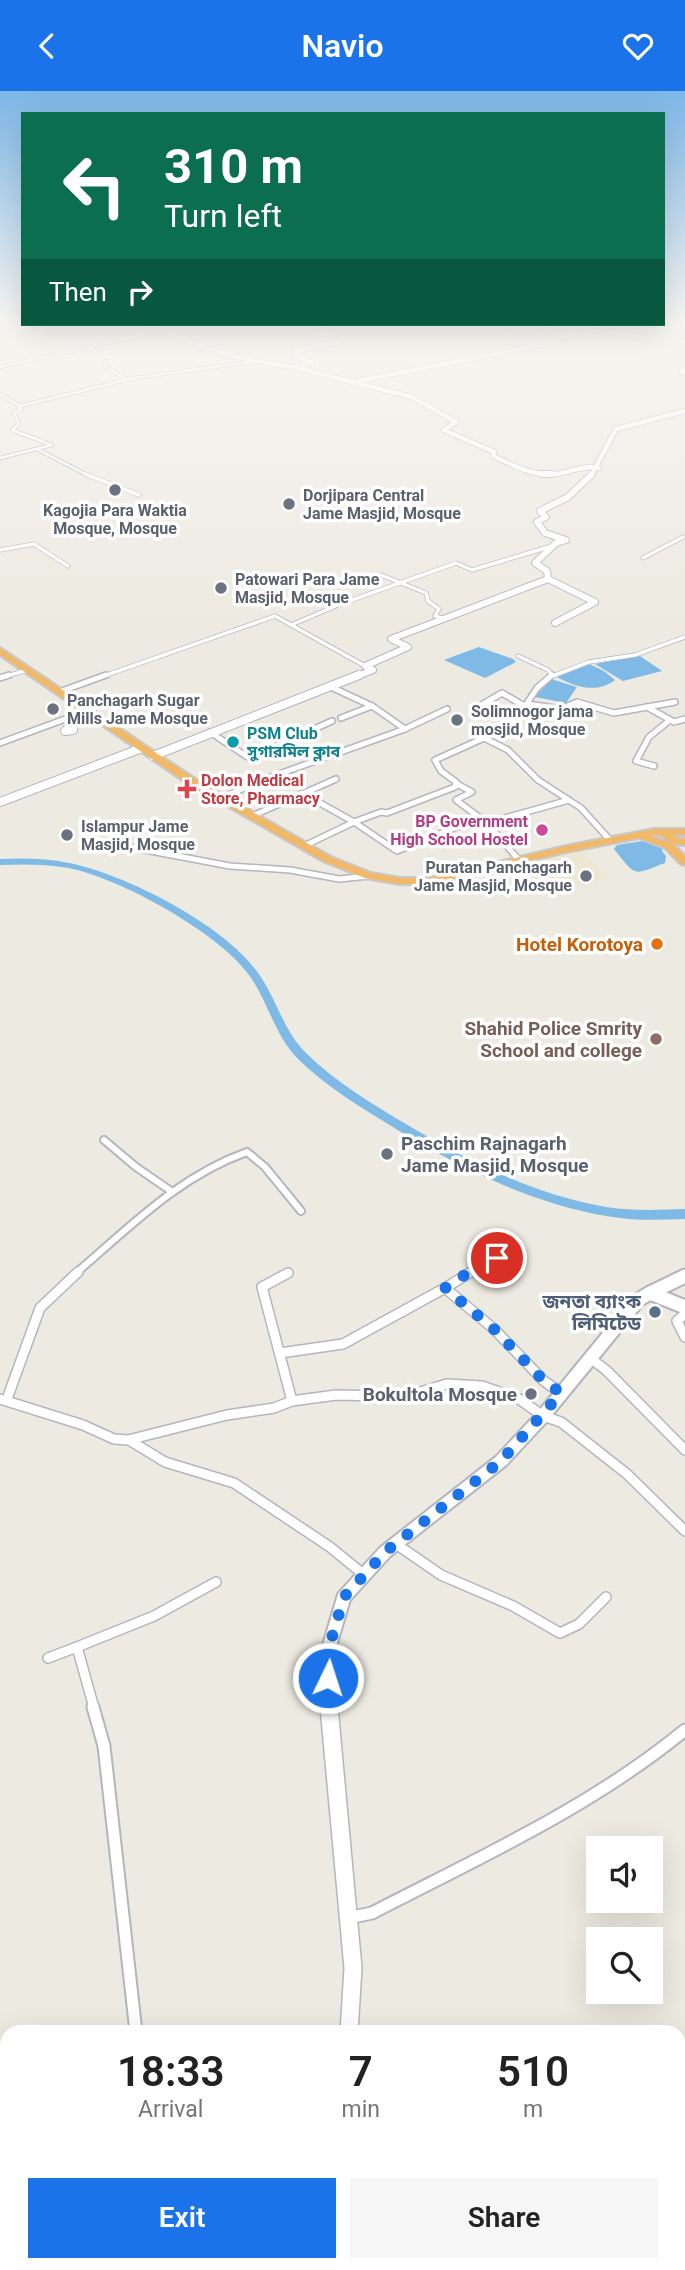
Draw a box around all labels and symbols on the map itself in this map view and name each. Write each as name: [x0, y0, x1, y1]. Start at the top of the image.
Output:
marker: Kagojia Para Waktia Mosque, Mosque: [107, 482, 123, 498]
place label: Dorjipara Central Jame Masjid, Mosque: [303, 486, 461, 523]
marker: Dorjipara Central Jame Masjid, Mosque: [281, 496, 297, 512]
place label: Kagojia Para Waktia Mosque, Mosque: [43, 501, 187, 538]
place label: Patowari Para Jame Masjid, Mosque: [235, 570, 380, 607]
marker: Patowari Para Jame Masjid, Mosque: [213, 580, 229, 596]
place label: Panchagarh Sugar Mills Jame Mosque: [67, 691, 208, 728]
marker: Panchagarh Sugar Mills Jame Mosque: [45, 701, 61, 717]
place label: Solimnogor jama mosjid, Mosque: [471, 702, 594, 739]
marker: Solimnogor jama mosjid, Mosque: [449, 712, 465, 728]
place label: PSM Club সুগারমিল ক্লাব: [246, 724, 341, 762]
marker: PSM Club সুগারমিল ক্লাব: [225, 734, 241, 750]
place label: Dolon Medical Store, Pharmacy: [201, 771, 321, 808]
marker: Dolon Medical Store, Pharmacy: [179, 781, 195, 797]
place label: BP Government High School Hostel: [390, 812, 529, 849]
place label: Islampur Jame Masjid, Mosque: [81, 817, 195, 854]
marker: BP Government High School Hostel: [534, 822, 550, 838]
marker: Islampur Jame Masjid, Mosque: [59, 827, 75, 843]
place label: Puratan Panchagarh Jame Masjid, Mosque: [414, 858, 572, 895]
marker: Puratan Panchagarh Jame Masjid, Mosque: [578, 868, 594, 884]
place label: Hotel Korotoya: [516, 933, 643, 956]
marker: Hotel Korotoya: [649, 936, 665, 952]
place label: Shahid Police Smrity School and college: [464, 1017, 642, 1062]
marker: Shahid Police Smrity School and college: [648, 1031, 664, 1047]
place label: Paschim Rajnagarh Jame Masjid, Mosque: [401, 1132, 589, 1177]
marker: Paschim Rajnagarh Jame Masjid, Mosque: [379, 1146, 395, 1162]
pin: [467, 1228, 527, 1288]
place label: জনতা ব্যাংক লিমিটেড: [541, 1290, 642, 1335]
marker: জনতা ব্যাংক লিমিটেড: [647, 1304, 663, 1320]
place label: Bokultola Mosque: [363, 1383, 517, 1406]
marker: Bokultola Mosque: [523, 1386, 539, 1402]
position arrow: [291, 1641, 365, 1715]

